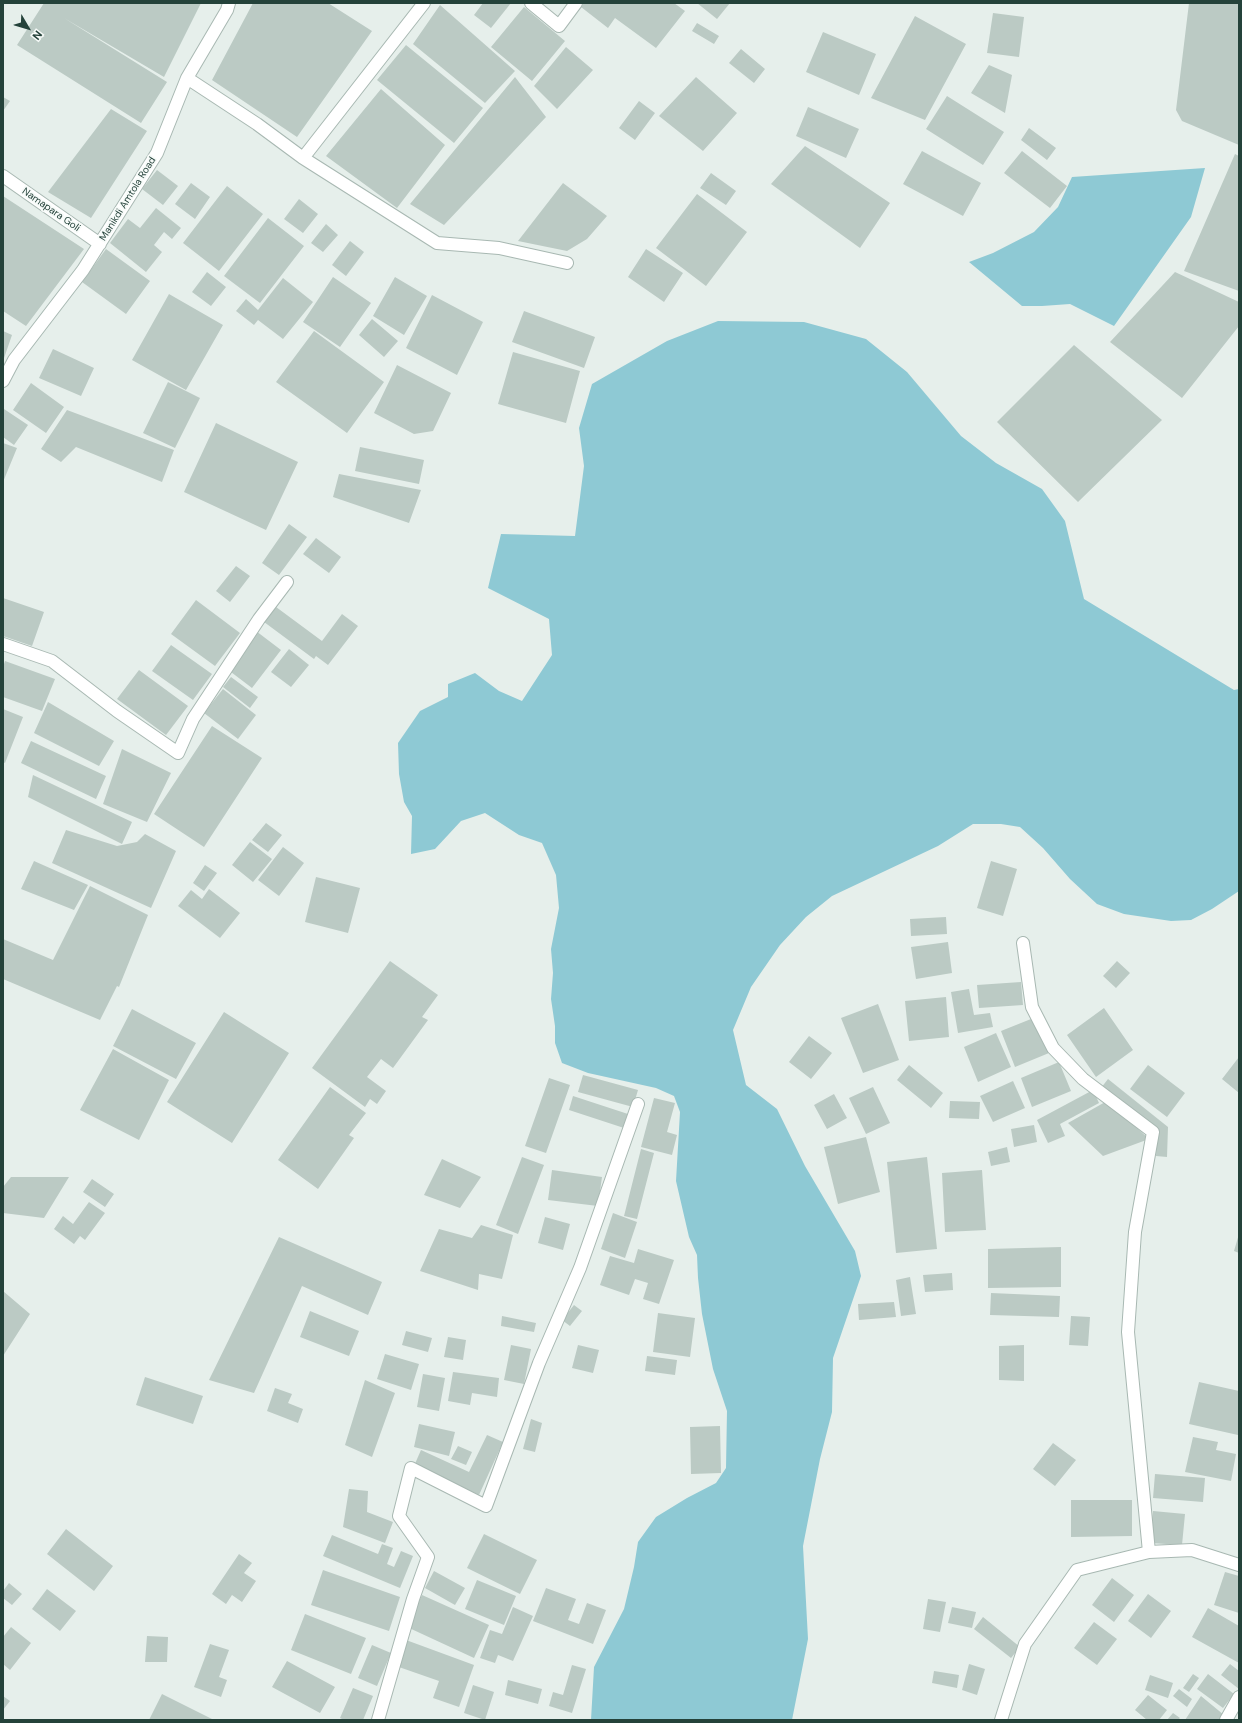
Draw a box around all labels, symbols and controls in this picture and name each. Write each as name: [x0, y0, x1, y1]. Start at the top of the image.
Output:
north arrow: [8, 8, 48, 48]
text: N: [29, 28, 45, 43]
street label: Manikdi Amtola Road: [97, 155, 159, 243]
street label: Namapara Goli: [20, 185, 82, 235]

